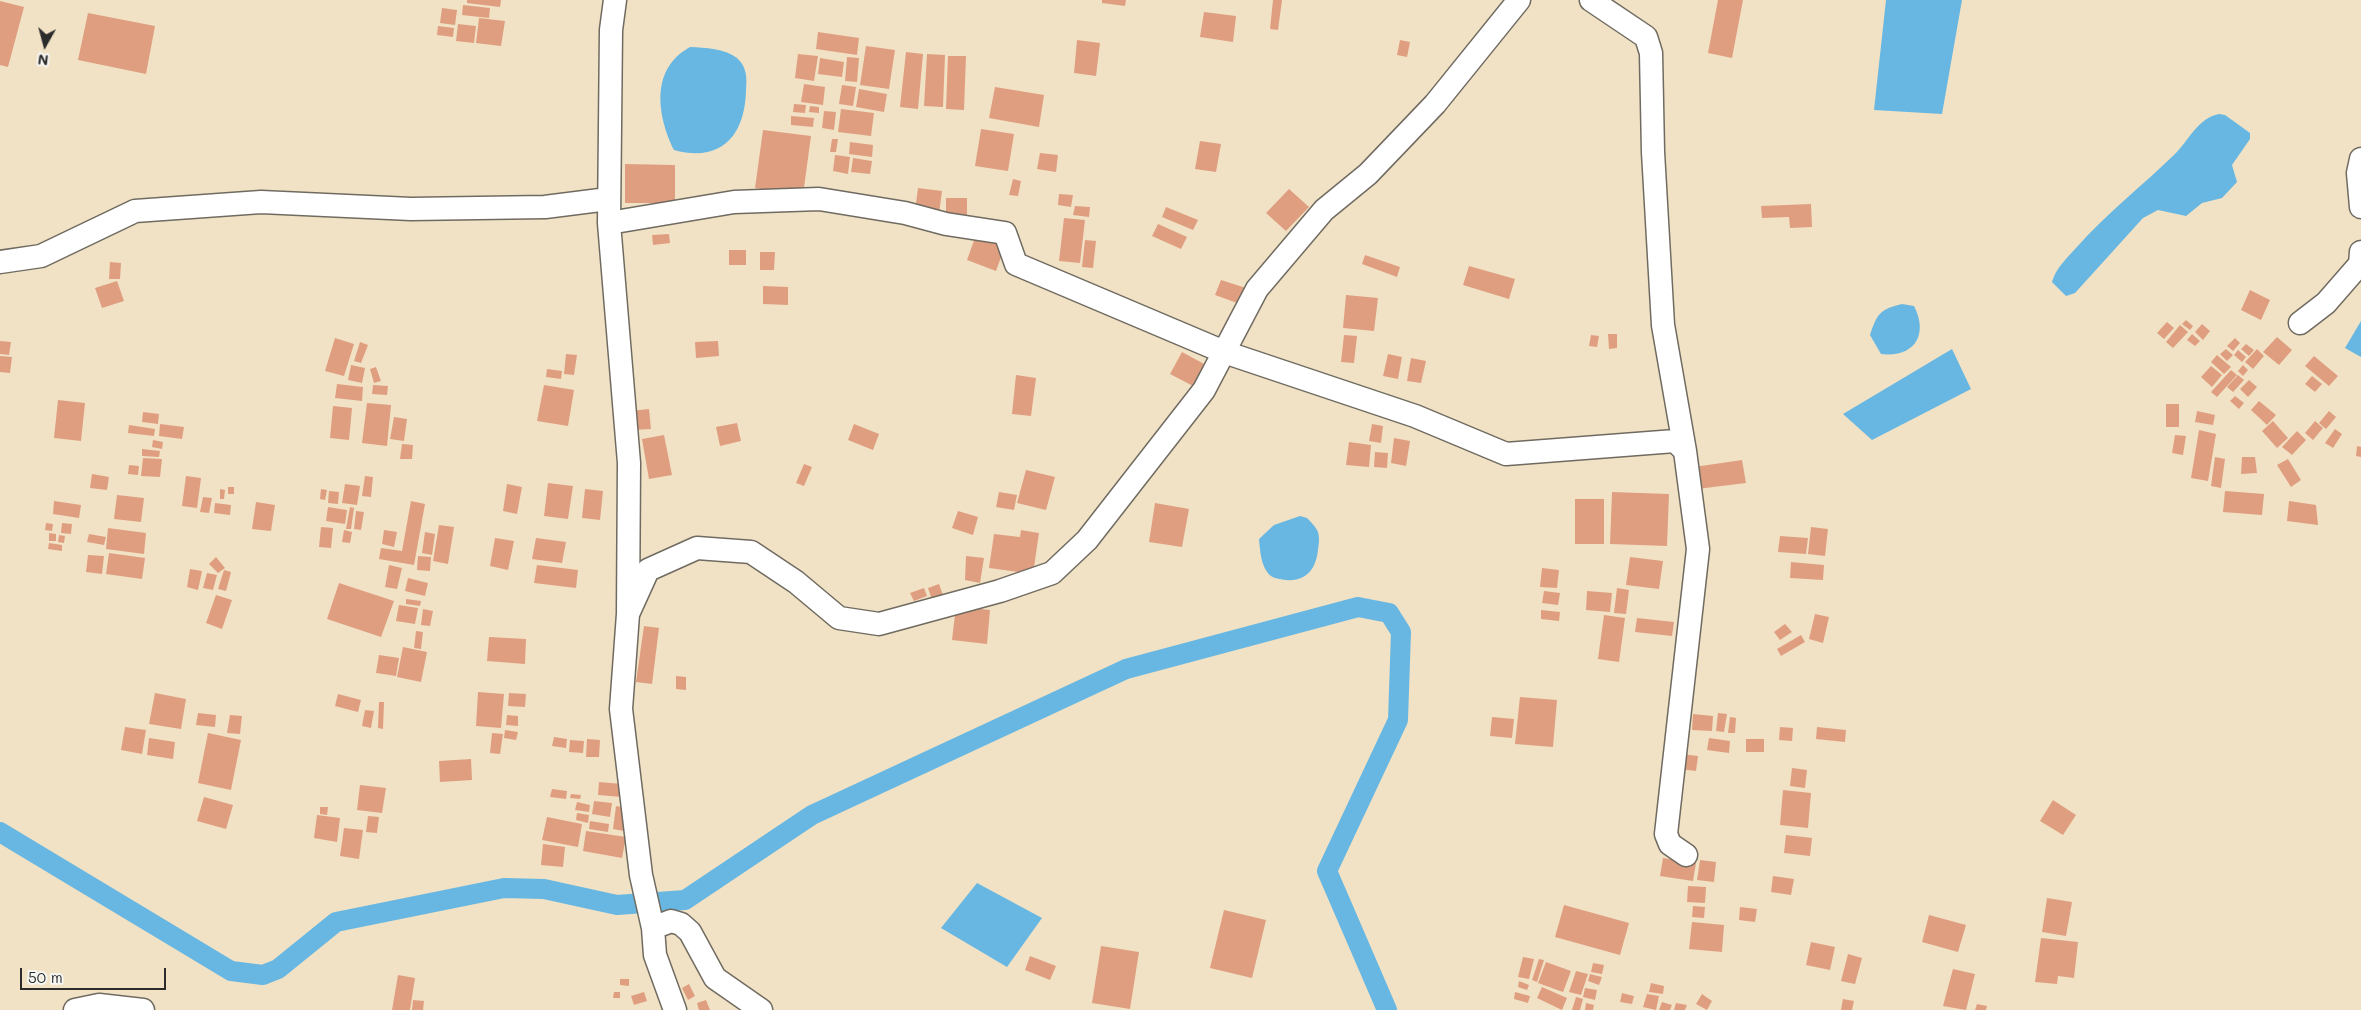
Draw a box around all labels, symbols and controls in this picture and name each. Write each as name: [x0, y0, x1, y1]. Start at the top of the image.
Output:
north arrow: [20, 20, 70, 70]
text: N: [37, 50, 50, 70]
scale bar: [22, 958, 169, 990]
text: 50 m: [28, 967, 63, 987]

